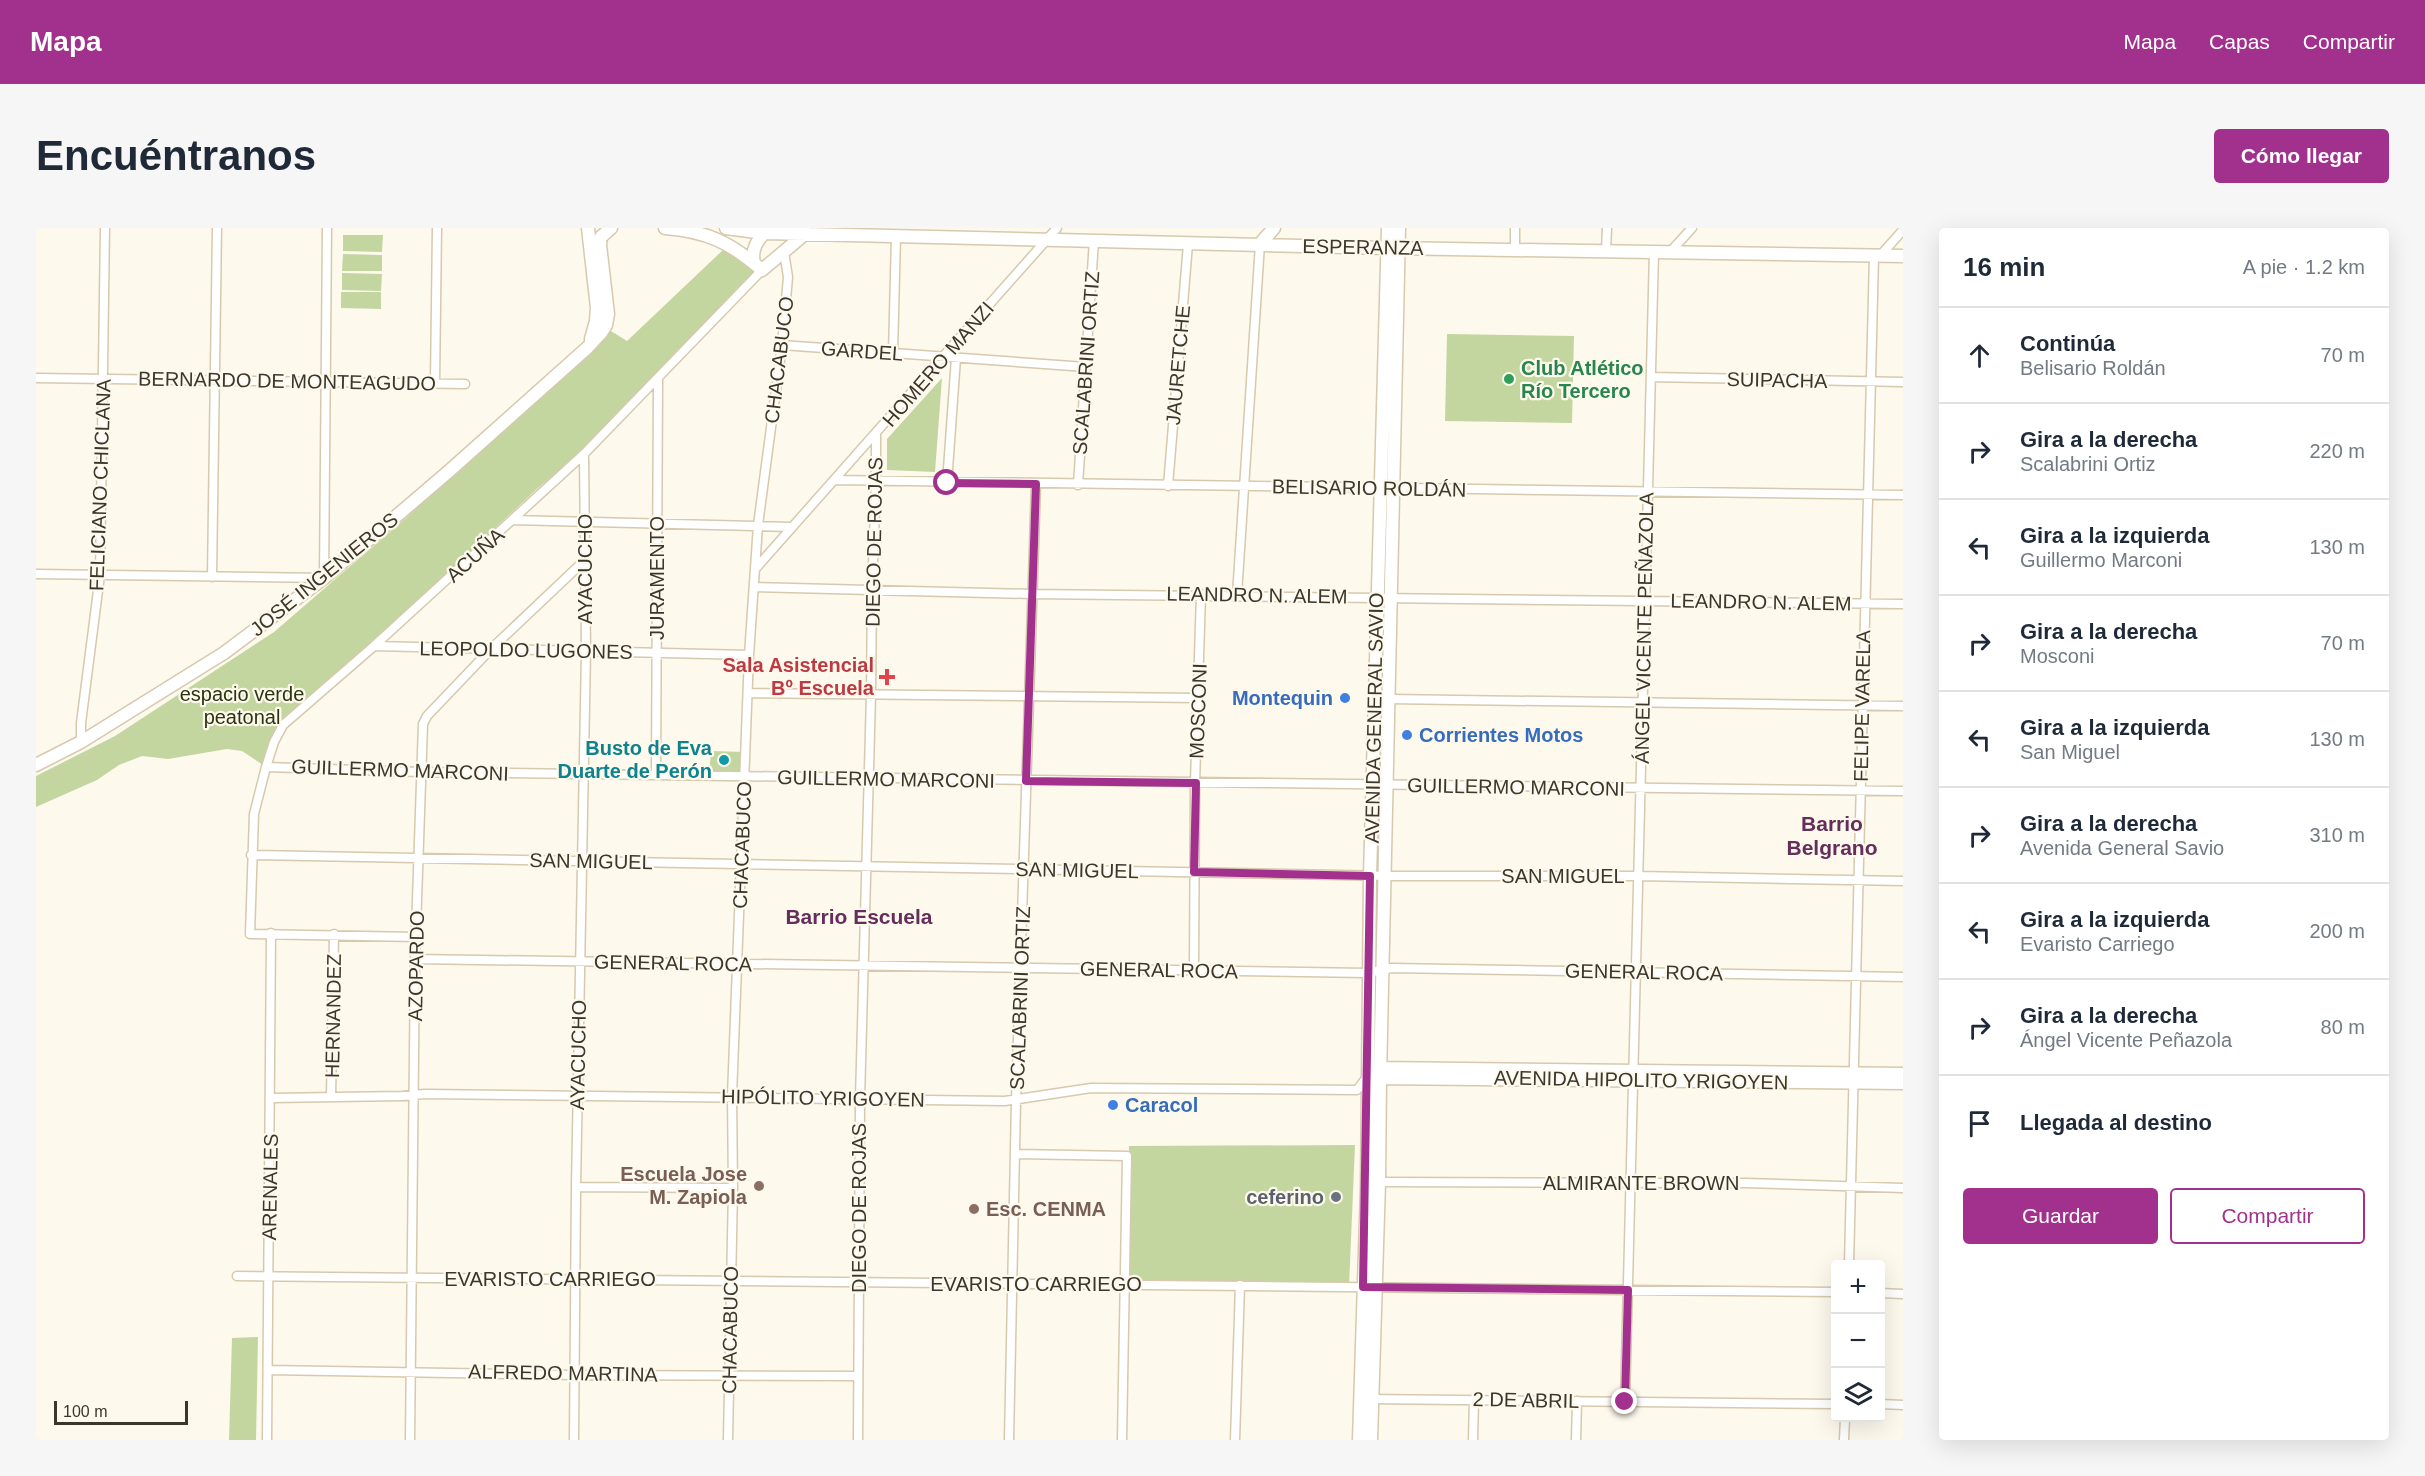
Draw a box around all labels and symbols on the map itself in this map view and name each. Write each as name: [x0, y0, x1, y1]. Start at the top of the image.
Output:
street label: ESPERANZA: [1302, 235, 1424, 259]
street label: SCALABRINI ORTIZ: [1069, 270, 1103, 456]
street label: CHACABUCO: [760, 295, 798, 425]
street label: HOMERO MANZI: [878, 297, 998, 431]
street label: JAURETCHE: [1162, 304, 1194, 426]
street label: GARDEL: [820, 337, 904, 365]
place label: Club Atlético Río Tercero: [1521, 357, 1644, 402]
street label: BERNARDO DE MONTEAGUDO: [138, 367, 436, 395]
street label: SUIPACHA: [1726, 368, 1828, 392]
marker: Club Atlético Río Tercero: [1502, 372, 1516, 386]
street label: FELICIANO CHICLANA: [85, 378, 115, 591]
street label: DIEGO DE ROJAS: [862, 457, 886, 627]
route start: [933, 469, 959, 495]
street label: BELISARIO ROLDÁN: [1272, 475, 1466, 501]
street label: ÁNGEL VICENTE PEÑAZOLA: [1630, 491, 1657, 764]
street label: JOSÉ INGENIEROS: [246, 508, 402, 640]
street label: AYACUCHO: [574, 514, 596, 624]
street label: JURAMENTO: [646, 516, 668, 640]
street label: ACUÑA: [441, 522, 509, 587]
street label: LEANDRO N. ALEM: [1166, 582, 1348, 608]
street label: LEANDRO N. ALEM: [1670, 589, 1852, 615]
street label: AVENIDA GENERAL SAVIO: [1361, 592, 1387, 844]
street label: FELIPE VARELA: [1850, 629, 1874, 782]
street label: LEOPOLDO LUGONES: [419, 637, 633, 663]
place label: Sala Asistencial Bº Escuela: [722, 654, 875, 699]
street label: MOSCONI: [1185, 663, 1211, 759]
marker: Sala Asistencial Bº Escuela: [878, 668, 896, 686]
park label: espacio verde peatonal: [180, 683, 304, 728]
place label: Montequin: [1232, 687, 1333, 709]
marker: Montequin: [1338, 691, 1352, 705]
place label: Corrientes Motos: [1419, 724, 1583, 746]
marker: Corrientes Motos: [1400, 728, 1414, 742]
place label: Busto de Eva Duarte de Perón: [558, 737, 713, 782]
marker: Busto de Eva Duarte de Perón: [717, 753, 731, 767]
street label: GUILLERMO MARCONI: [291, 755, 509, 785]
street label: GUILLERMO MARCONI: [777, 766, 995, 792]
street label: GUILLERMO MARCONI: [1407, 774, 1625, 800]
street label: CHACABUCO: [729, 781, 755, 909]
district label: Barrio Belgrano: [1786, 812, 1878, 859]
street label: SAN MIGUEL: [529, 849, 653, 873]
street label: SAN MIGUEL: [1015, 858, 1139, 882]
street label: SAN MIGUEL: [1501, 865, 1625, 887]
district label: Barrio Escuela: [785, 905, 933, 928]
street label: SCALABRINI ORTIZ: [1006, 906, 1034, 1090]
street label: AZOPARDO: [404, 910, 428, 1022]
street label: GENERAL ROCA: [594, 951, 753, 975]
street label: HERNANDEZ: [321, 954, 345, 1078]
street label: GENERAL ROCA: [1080, 958, 1239, 982]
street label: GENERAL ROCA: [1565, 960, 1724, 984]
street label: AYACUCHO: [566, 1000, 590, 1110]
street label: AVENIDA HIPOLITO YRIGOYEN: [1494, 1066, 1788, 1094]
street label: HIPÓLITO YRIGOYEN: [721, 1085, 925, 1111]
place label: Caracol: [1125, 1094, 1198, 1116]
marker: Caracol: [1106, 1098, 1120, 1112]
street label: DIEGO DE ROJAS: [848, 1123, 870, 1293]
street label: ARENALES: [258, 1133, 282, 1241]
place label: Escuela Jose M. Zapiola: [620, 1163, 748, 1208]
street label: ALMIRANTE BROWN: [1543, 1172, 1739, 1194]
marker: Escuela Jose M. Zapiola: [752, 1179, 766, 1193]
place label: ceferino: [1246, 1186, 1324, 1208]
marker: ceferino: [1329, 1190, 1343, 1204]
place label: Esc. CENMA: [986, 1198, 1106, 1220]
marker: Esc. CENMA: [967, 1202, 981, 1216]
street label: CHACABUCO: [718, 1266, 742, 1394]
street label: EVARISTO CARRIEGO: [444, 1268, 656, 1290]
street label: EVARISTO CARRIEGO: [930, 1273, 1142, 1295]
street label: ALFREDO MARTINA: [468, 1360, 659, 1386]
street label: 2 DE ABRIL: [1472, 1388, 1580, 1412]
route end: [1611, 1388, 1637, 1414]
scale bar: [54, 1398, 188, 1426]

